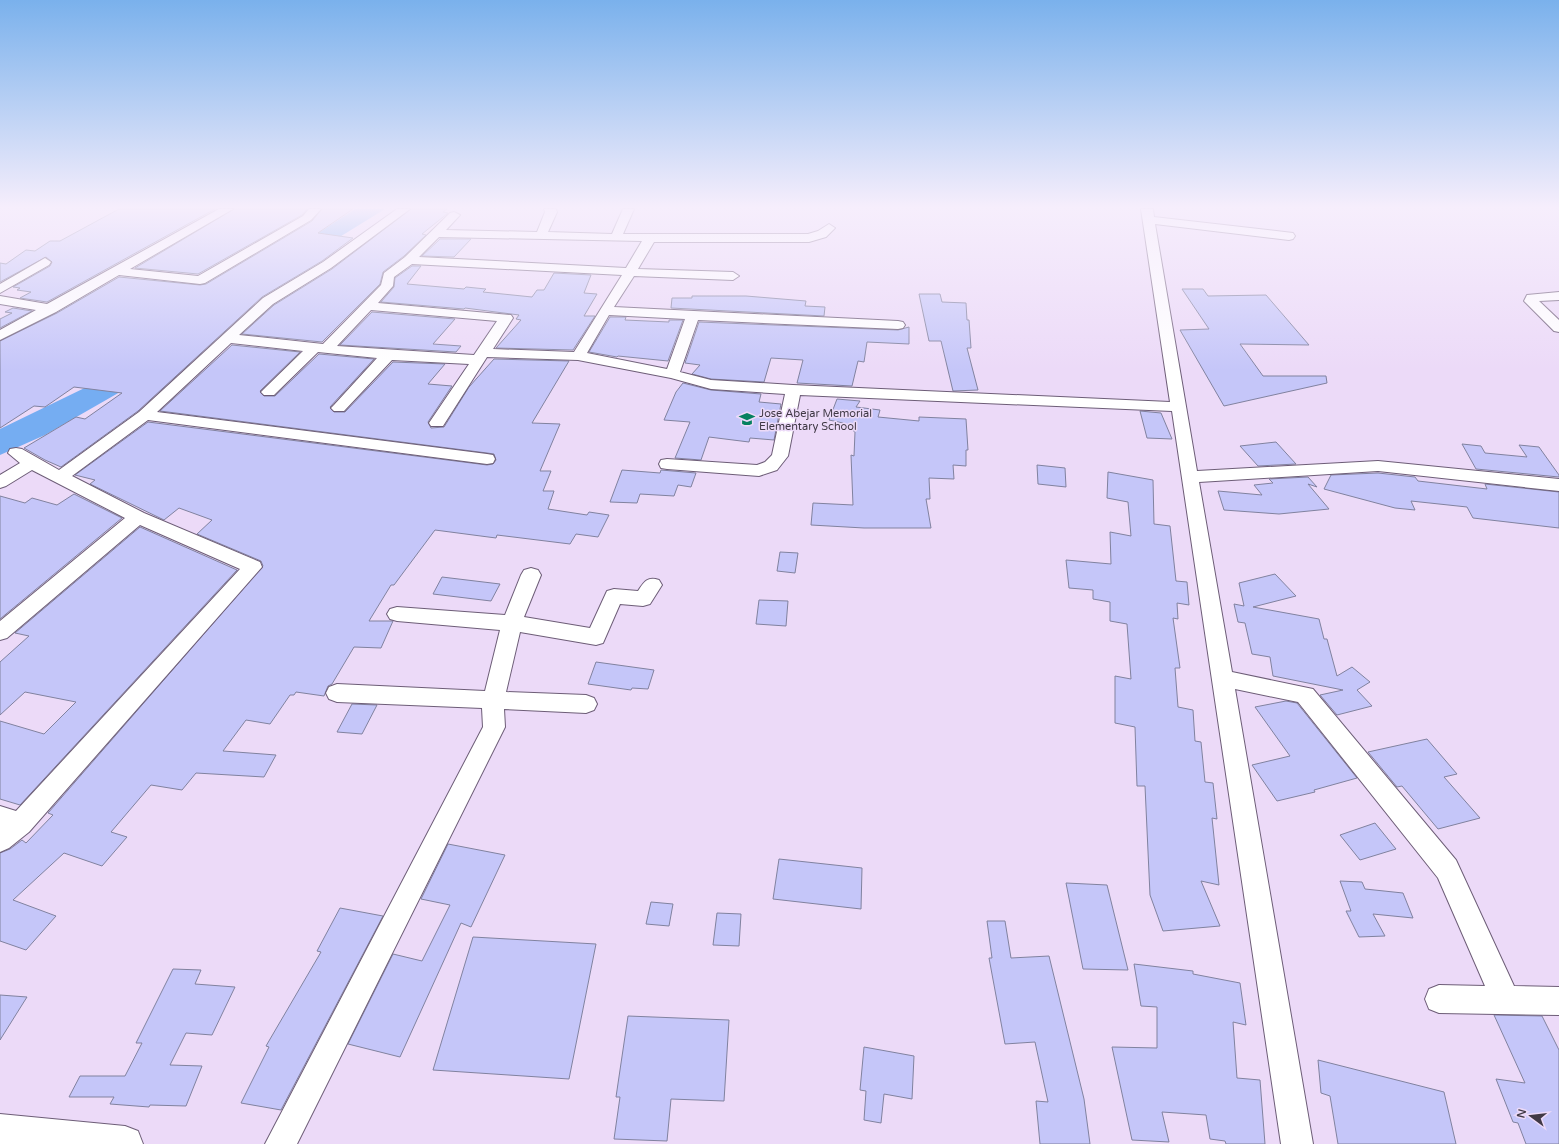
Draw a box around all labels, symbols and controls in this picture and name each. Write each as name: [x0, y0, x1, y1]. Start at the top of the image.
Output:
place label: Jose Abejar Memorial Elementary School: [759, 407, 872, 433]
school or university icon: Jose Abejar Memorial Elementary School: [738, 410, 756, 428]
north arrow: [1511, 1096, 1551, 1136]
text: N: [1514, 1108, 1529, 1119]

